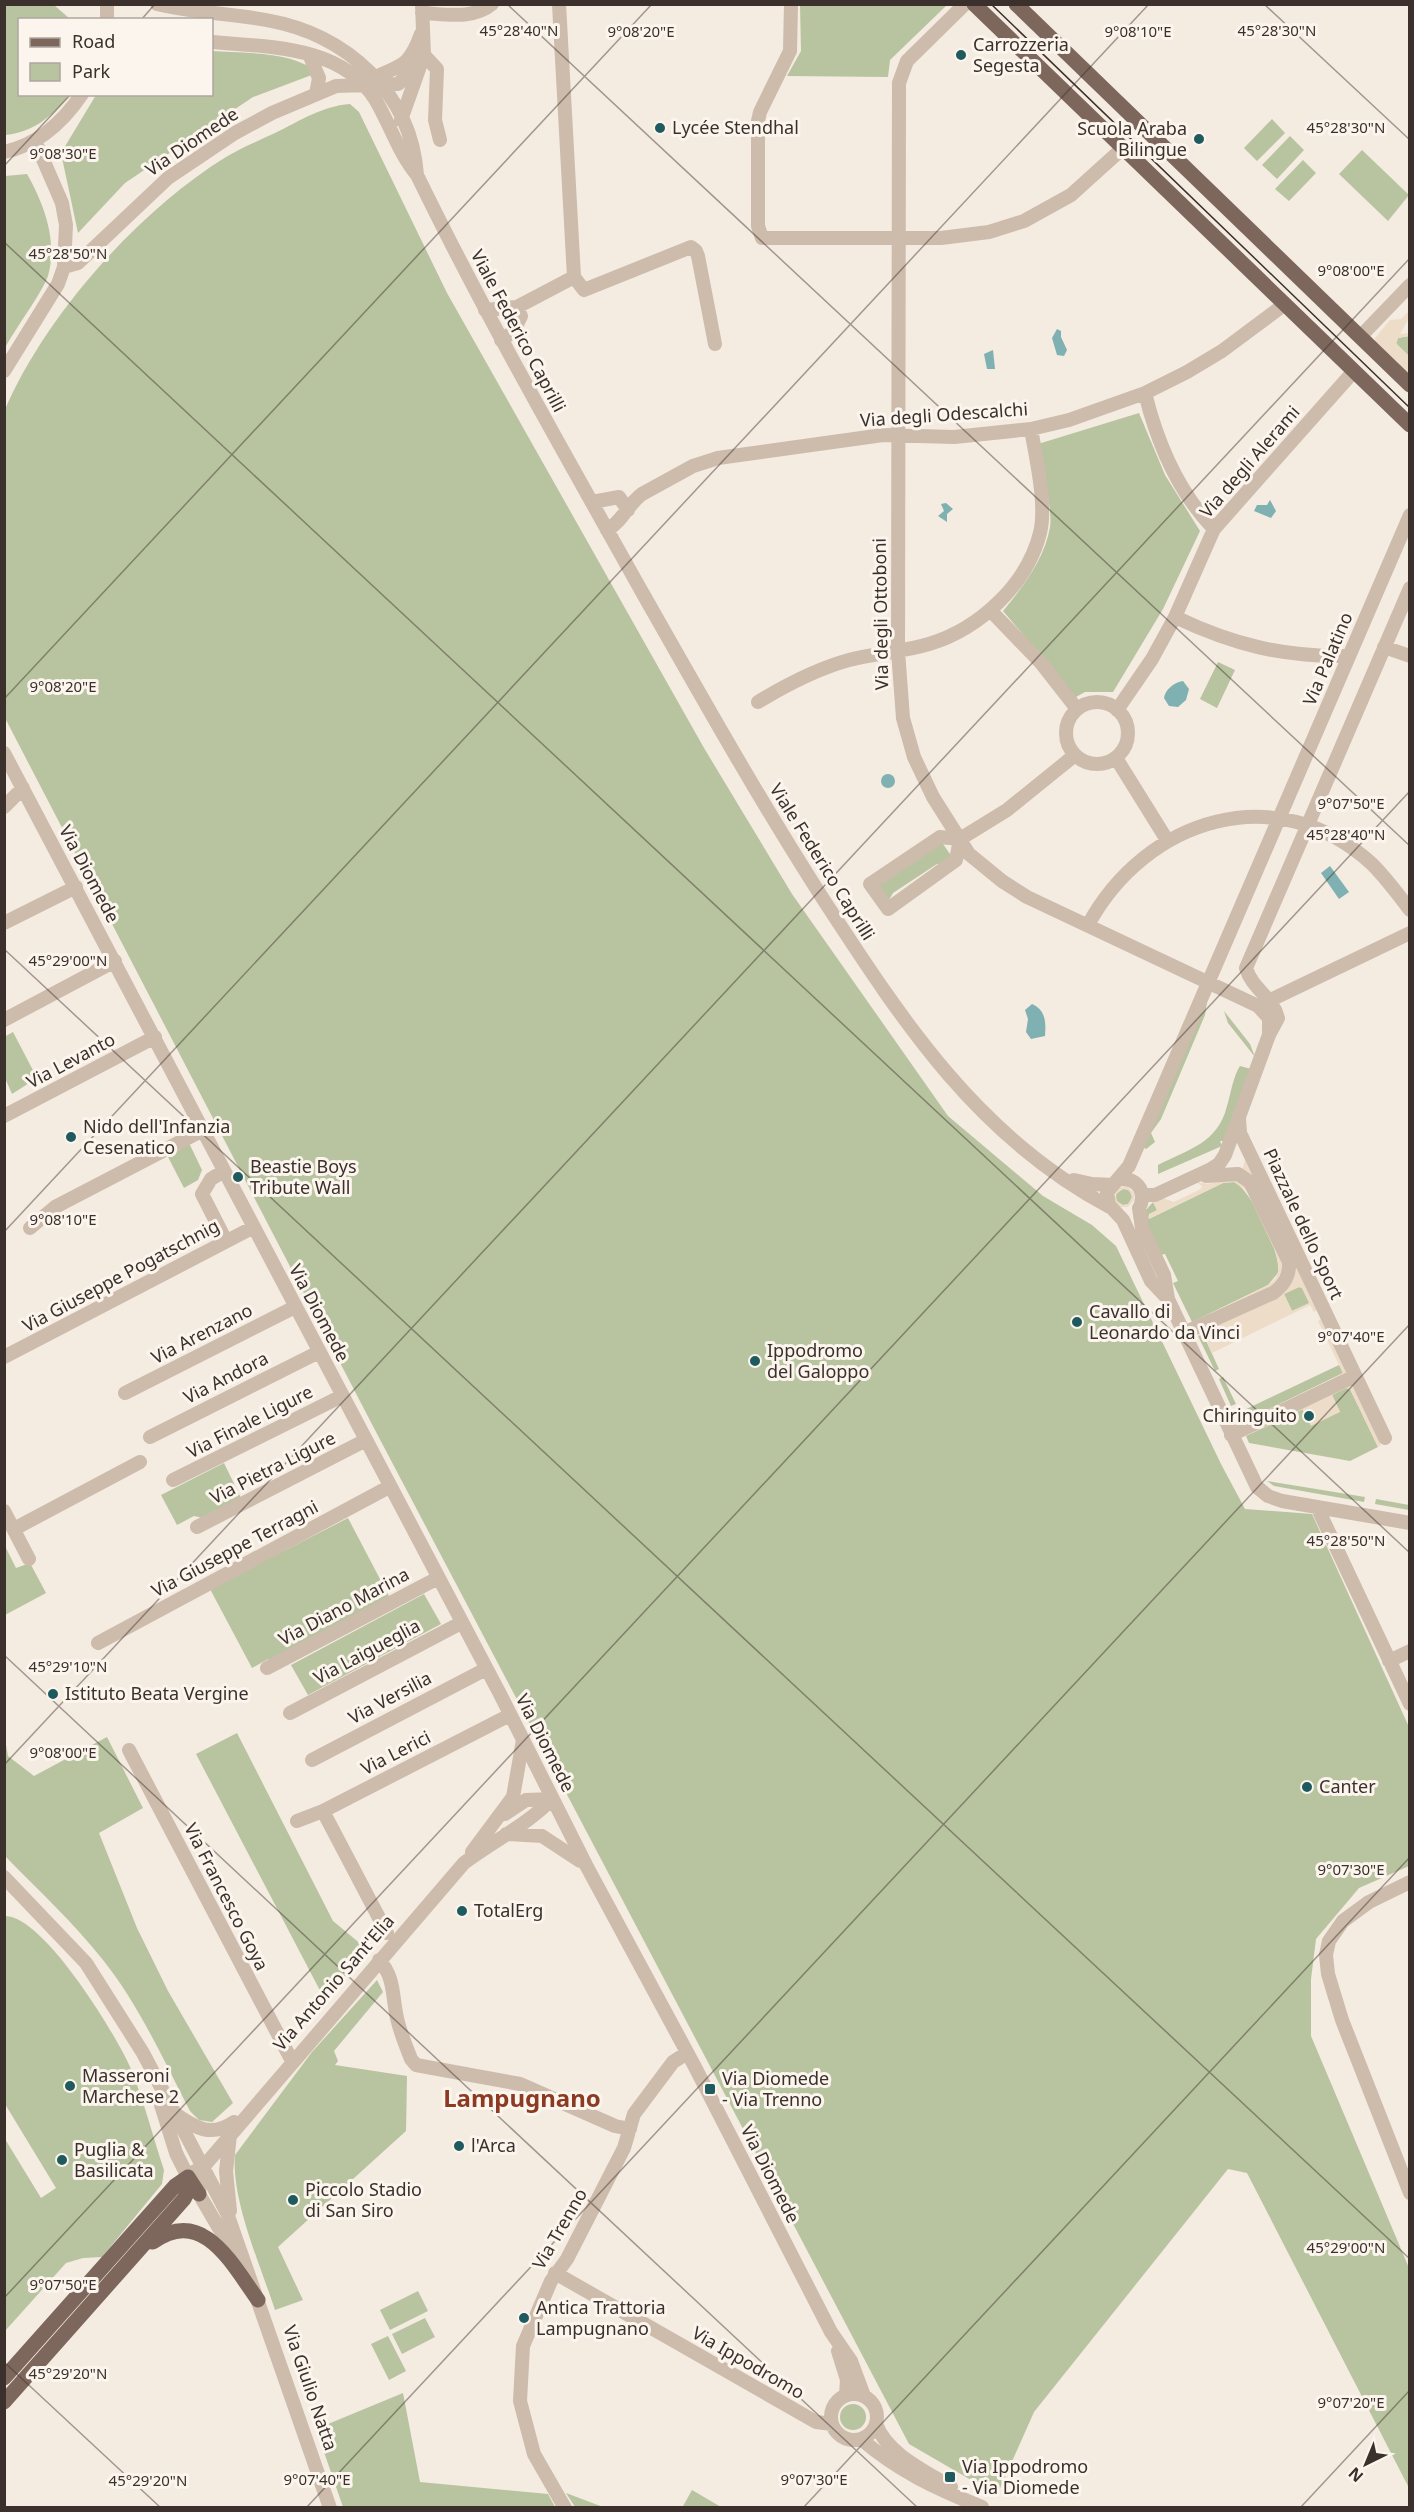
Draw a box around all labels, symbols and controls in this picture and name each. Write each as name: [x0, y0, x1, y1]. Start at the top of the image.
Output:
legend: [18, 18, 213, 96]
text: 45°28'40"N: [480, 20, 558, 40]
text: 45°28'30"N: [1238, 20, 1316, 40]
text: 9°08'20"E: [607, 21, 675, 41]
text: 9°08'10"E: [1104, 21, 1172, 41]
text: Road: [72, 29, 115, 53]
place label: Carrozzeria Segesta: [973, 32, 1069, 77]
marker: Carrozzeria Segesta: [954, 48, 968, 62]
text: Park: [72, 59, 110, 83]
street label: Via Diomede: [140, 101, 243, 181]
place label: Lycée Stendhal: [672, 115, 799, 139]
place label: Scuola Araba Bilingue: [1077, 116, 1187, 161]
text: 45°28'30"N: [1307, 117, 1385, 137]
marker: Lycée Stendhal: [653, 121, 667, 135]
marker: Scuola Araba Bilingue: [1192, 132, 1206, 146]
text: 9°08'30"E: [29, 143, 97, 163]
text: 45°28'50"N: [29, 243, 107, 263]
street label: Viale Federico Caprilli: [466, 245, 572, 416]
text: 9°08'00"E: [1317, 260, 1385, 280]
street label: Via degli Odescalchi: [859, 396, 1029, 432]
street label: Via degli Alerami: [1194, 400, 1305, 523]
street label: Via degli Ottoboni: [867, 538, 893, 690]
street label: Via Palatino: [1297, 608, 1357, 709]
text: 9°08'20"E: [29, 676, 97, 696]
street label: Viale Federico Caprilli: [765, 779, 881, 944]
text: 9°07'50"E: [1317, 793, 1385, 813]
street label: Via Diomede: [54, 821, 126, 926]
text: 45°28'40"N: [1307, 824, 1385, 844]
text: 45°29'00"N: [29, 950, 107, 970]
street label: Via Levanto: [22, 1027, 119, 1094]
place label: Nido dell'Infanzia Cesenatico: [83, 1114, 230, 1159]
marker: Nido dell'Infanzia Cesenatico: [64, 1130, 78, 1144]
street label: Piazzale dello Sport: [1258, 1144, 1350, 1303]
place label: Beastie Boys Tribute Wall: [250, 1154, 357, 1199]
marker: Beastie Boys Tribute Wall: [231, 1170, 245, 1184]
text: 9°08'10"E: [29, 1209, 97, 1229]
street label: Via Giuseppe Pogatschnig: [18, 1213, 223, 1337]
street label: Via Diomede: [284, 1260, 356, 1365]
street label: Via Arenzano: [147, 1297, 256, 1369]
place label: Cavallo di Leonardo da Vinci: [1089, 1299, 1240, 1344]
marker: Cavallo di Leonardo da Vinci: [1070, 1315, 1084, 1329]
text: 9°07'40"E: [1317, 1326, 1385, 1346]
place label: Ippodromo del Galoppo: [767, 1338, 869, 1383]
street label: Via Andora: [179, 1346, 272, 1409]
marker: Ippodromo del Galoppo: [748, 1354, 762, 1368]
street label: Via Finale Ligure: [182, 1379, 317, 1463]
place label: Chiringuito: [1202, 1403, 1297, 1427]
marker: Chiringuito: [1302, 1409, 1316, 1423]
street label: Via Pietra Ligure: [206, 1425, 339, 1509]
street label: Via Giuseppe Terragni: [147, 1494, 322, 1602]
text: 45°28'50"N: [1307, 1530, 1385, 1550]
street label: Via Diano Marina: [274, 1562, 413, 1651]
street label: Via Laigueglia: [309, 1613, 424, 1689]
text: 45°29'10"N: [29, 1656, 107, 1676]
street label: Via Versilia: [344, 1665, 435, 1729]
place label: Istituto Beata Vergine: [65, 1681, 249, 1705]
marker: Istituto Beata Vergine: [46, 1687, 60, 1701]
street label: Via Diomede: [511, 1689, 581, 1796]
street label: Via Lerici: [357, 1724, 434, 1780]
text: 9°08'00"E: [29, 1742, 97, 1762]
place label: Canter: [1319, 1774, 1376, 1798]
marker: Canter: [1300, 1780, 1314, 1794]
street label: Via Francesco Goya: [179, 1819, 274, 1974]
text: 9°07'30"E: [1317, 1859, 1385, 1879]
place label: TotalErg: [474, 1898, 543, 1922]
marker: TotalErg: [455, 1904, 469, 1918]
street label: Via Antonio Sant'Elia: [267, 1909, 399, 2055]
place label: Masseroni Marchese 2: [82, 2063, 179, 2108]
place label: Via Diomede - Via Trenno: [722, 2066, 829, 2111]
marker: Masseroni Marchese 2: [63, 2079, 77, 2093]
district label: Lampugnano: [443, 2081, 601, 2114]
marker: Via Diomede - Via Trenno: [703, 2082, 717, 2096]
street label: Via Diomede: [736, 2120, 806, 2227]
place label: l'Arca: [471, 2133, 516, 2157]
place label: Puglia & Basilicata: [74, 2137, 154, 2182]
marker: l'Arca: [452, 2139, 466, 2153]
marker: Puglia & Basilicata: [55, 2153, 69, 2167]
place label: Piccolo Stadio di San Siro: [305, 2177, 422, 2222]
street label: Via Trenno: [526, 2184, 592, 2273]
marker: Piccolo Stadio di San Siro: [286, 2193, 300, 2207]
text: 45°29'00"N: [1307, 2237, 1385, 2257]
text: 9°07'50"E: [29, 2274, 97, 2294]
place label: Antica Trattoria Lampugnano: [536, 2295, 666, 2340]
marker: Antica Trattoria Lampugnano: [517, 2311, 531, 2325]
street label: Via Ippodromo: [688, 2320, 809, 2404]
street label: Via Giulio Natta: [278, 2322, 344, 2453]
text: 45°29'20"N: [29, 2363, 107, 2383]
text: 9°07'20"E: [1317, 2392, 1385, 2412]
north arrow: [1336, 2434, 1396, 2494]
place label: Via Ippodromo - Via Diomede: [962, 2454, 1088, 2499]
text: N: [1344, 2462, 1368, 2487]
text: 9°07'40"E: [283, 2469, 351, 2489]
text: 9°07'30"E: [780, 2469, 848, 2489]
text: 45°29'20"N: [109, 2470, 187, 2490]
marker: Via Ippodromo - Via Diomede: [943, 2470, 957, 2484]

